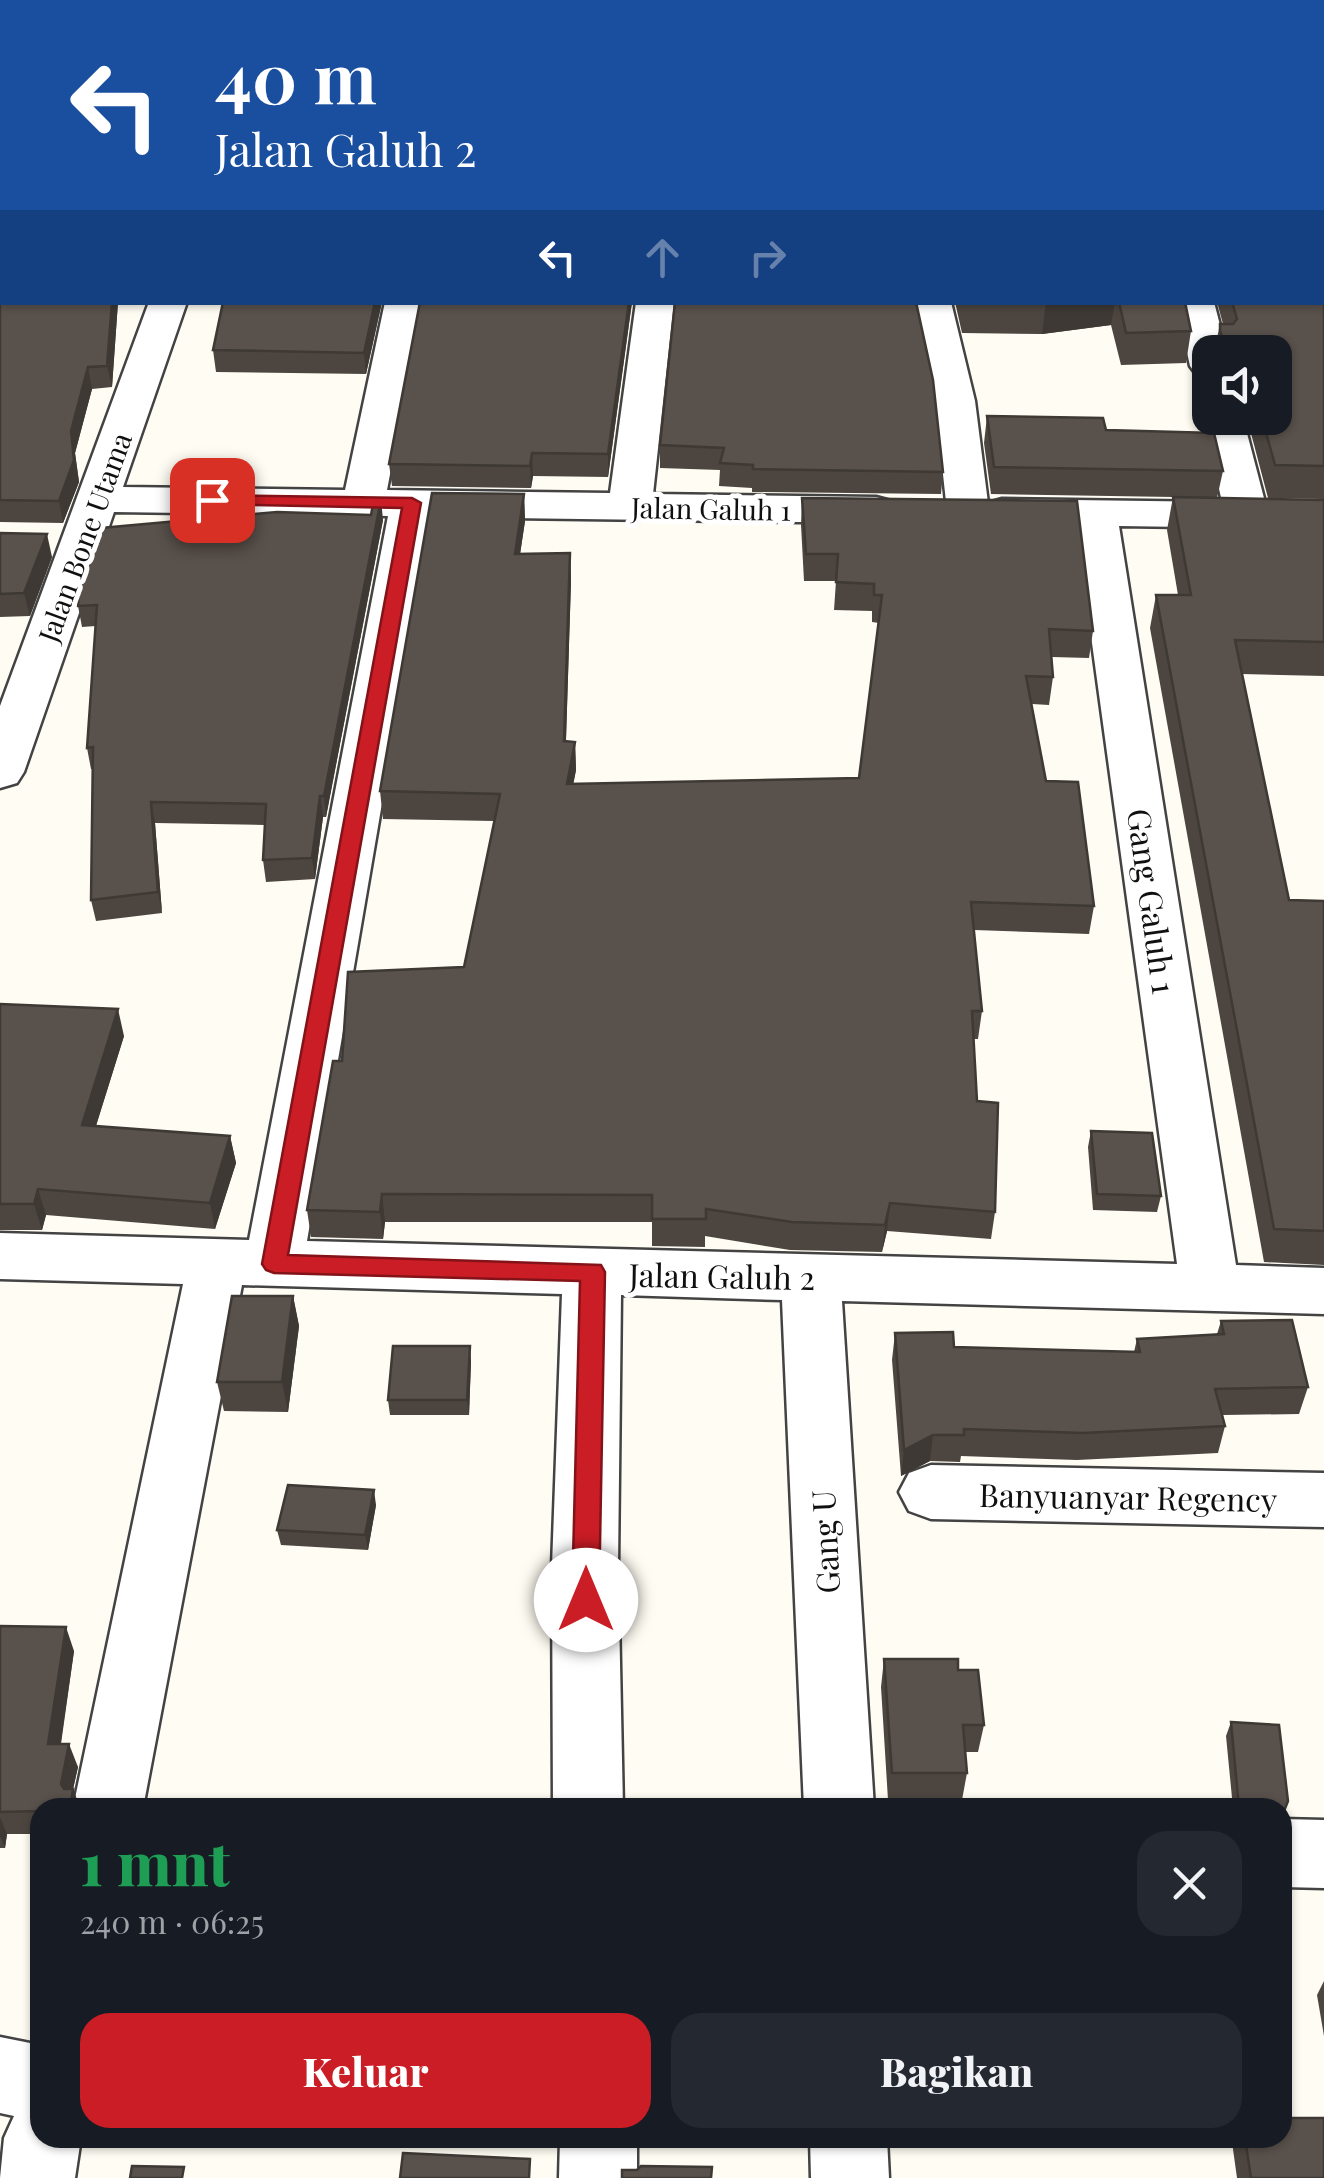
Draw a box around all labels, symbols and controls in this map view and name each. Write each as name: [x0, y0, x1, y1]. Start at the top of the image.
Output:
text: 40 m: [215, 28, 377, 122]
icon: left: [50, 40, 180, 170]
text: Jalan Galuh 2: [215, 118, 477, 178]
icon: left: [530, 230, 585, 285]
icon: ahead: [635, 230, 690, 285]
icon: right: [740, 230, 795, 285]
map controls: [1192, 335, 1292, 435]
button: sound: [1192, 335, 1292, 435]
street label: Jalan Bone Utama: [29, 427, 139, 648]
pin: [170, 458, 255, 543]
icon: arrive: [185, 473, 240, 528]
street label: Jalan Galuh 1: [630, 488, 791, 528]
street label: Gang Galuh 1: [1119, 806, 1187, 997]
street label: Jalan Galuh 2: [628, 1252, 815, 1298]
street label: Banyuanyar Regency: [979, 1472, 1277, 1520]
street label: Gang U: [800, 1489, 848, 1595]
position arrow: [534, 1548, 638, 1652]
text: 1 mnt: [80, 1821, 230, 1901]
button: close: [1137, 1831, 1242, 1936]
text: 240 m · 06:25: [80, 1899, 264, 1942]
button: Keluar: [80, 2013, 651, 2128]
button: Bagikan: [671, 2013, 1242, 2128]

